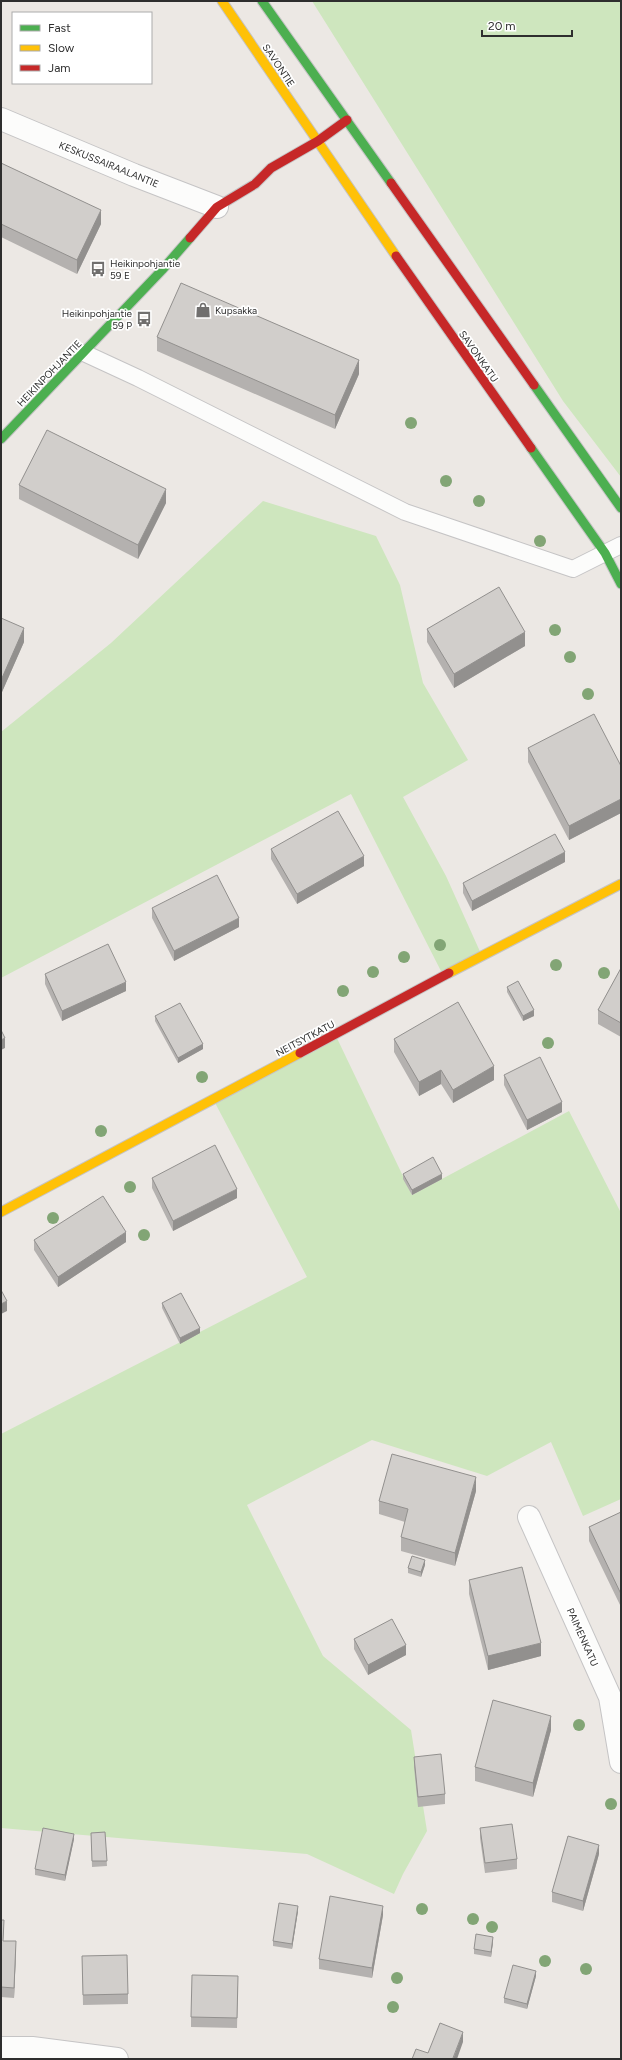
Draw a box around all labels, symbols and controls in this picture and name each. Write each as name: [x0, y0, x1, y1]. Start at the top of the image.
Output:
legend: [12, 12, 152, 84]
scale bar: [482, 12, 572, 38]
text: 20 m: [488, 19, 516, 33]
text: Fast: [48, 21, 71, 35]
text: Slow: [48, 41, 75, 55]
street label: SAVONTIE: [259, 41, 298, 89]
text: Jam: [48, 61, 71, 75]
street label: KESKUSSAIRAALANTIE: [57, 138, 161, 191]
place label: Heikinpohjantie 59 E: [110, 257, 181, 282]
bus stop icon: Heikinpohjantie 59 E: [89, 260, 107, 278]
shop icon: Kupsakka: [194, 301, 212, 319]
place label: Kupsakka: [215, 304, 257, 317]
place label: Heikinpohjantie 59 P: [62, 307, 133, 332]
bus stop icon: Heikinpohjantie 59 P: [135, 310, 153, 328]
street label: SAVONKATU: [456, 328, 501, 385]
street label: HEIKINPOHJANTIE: [14, 337, 85, 409]
street label: NEITSYTKATU: [274, 1017, 337, 1059]
street label: PAIMENKATU: [564, 1606, 601, 1668]

